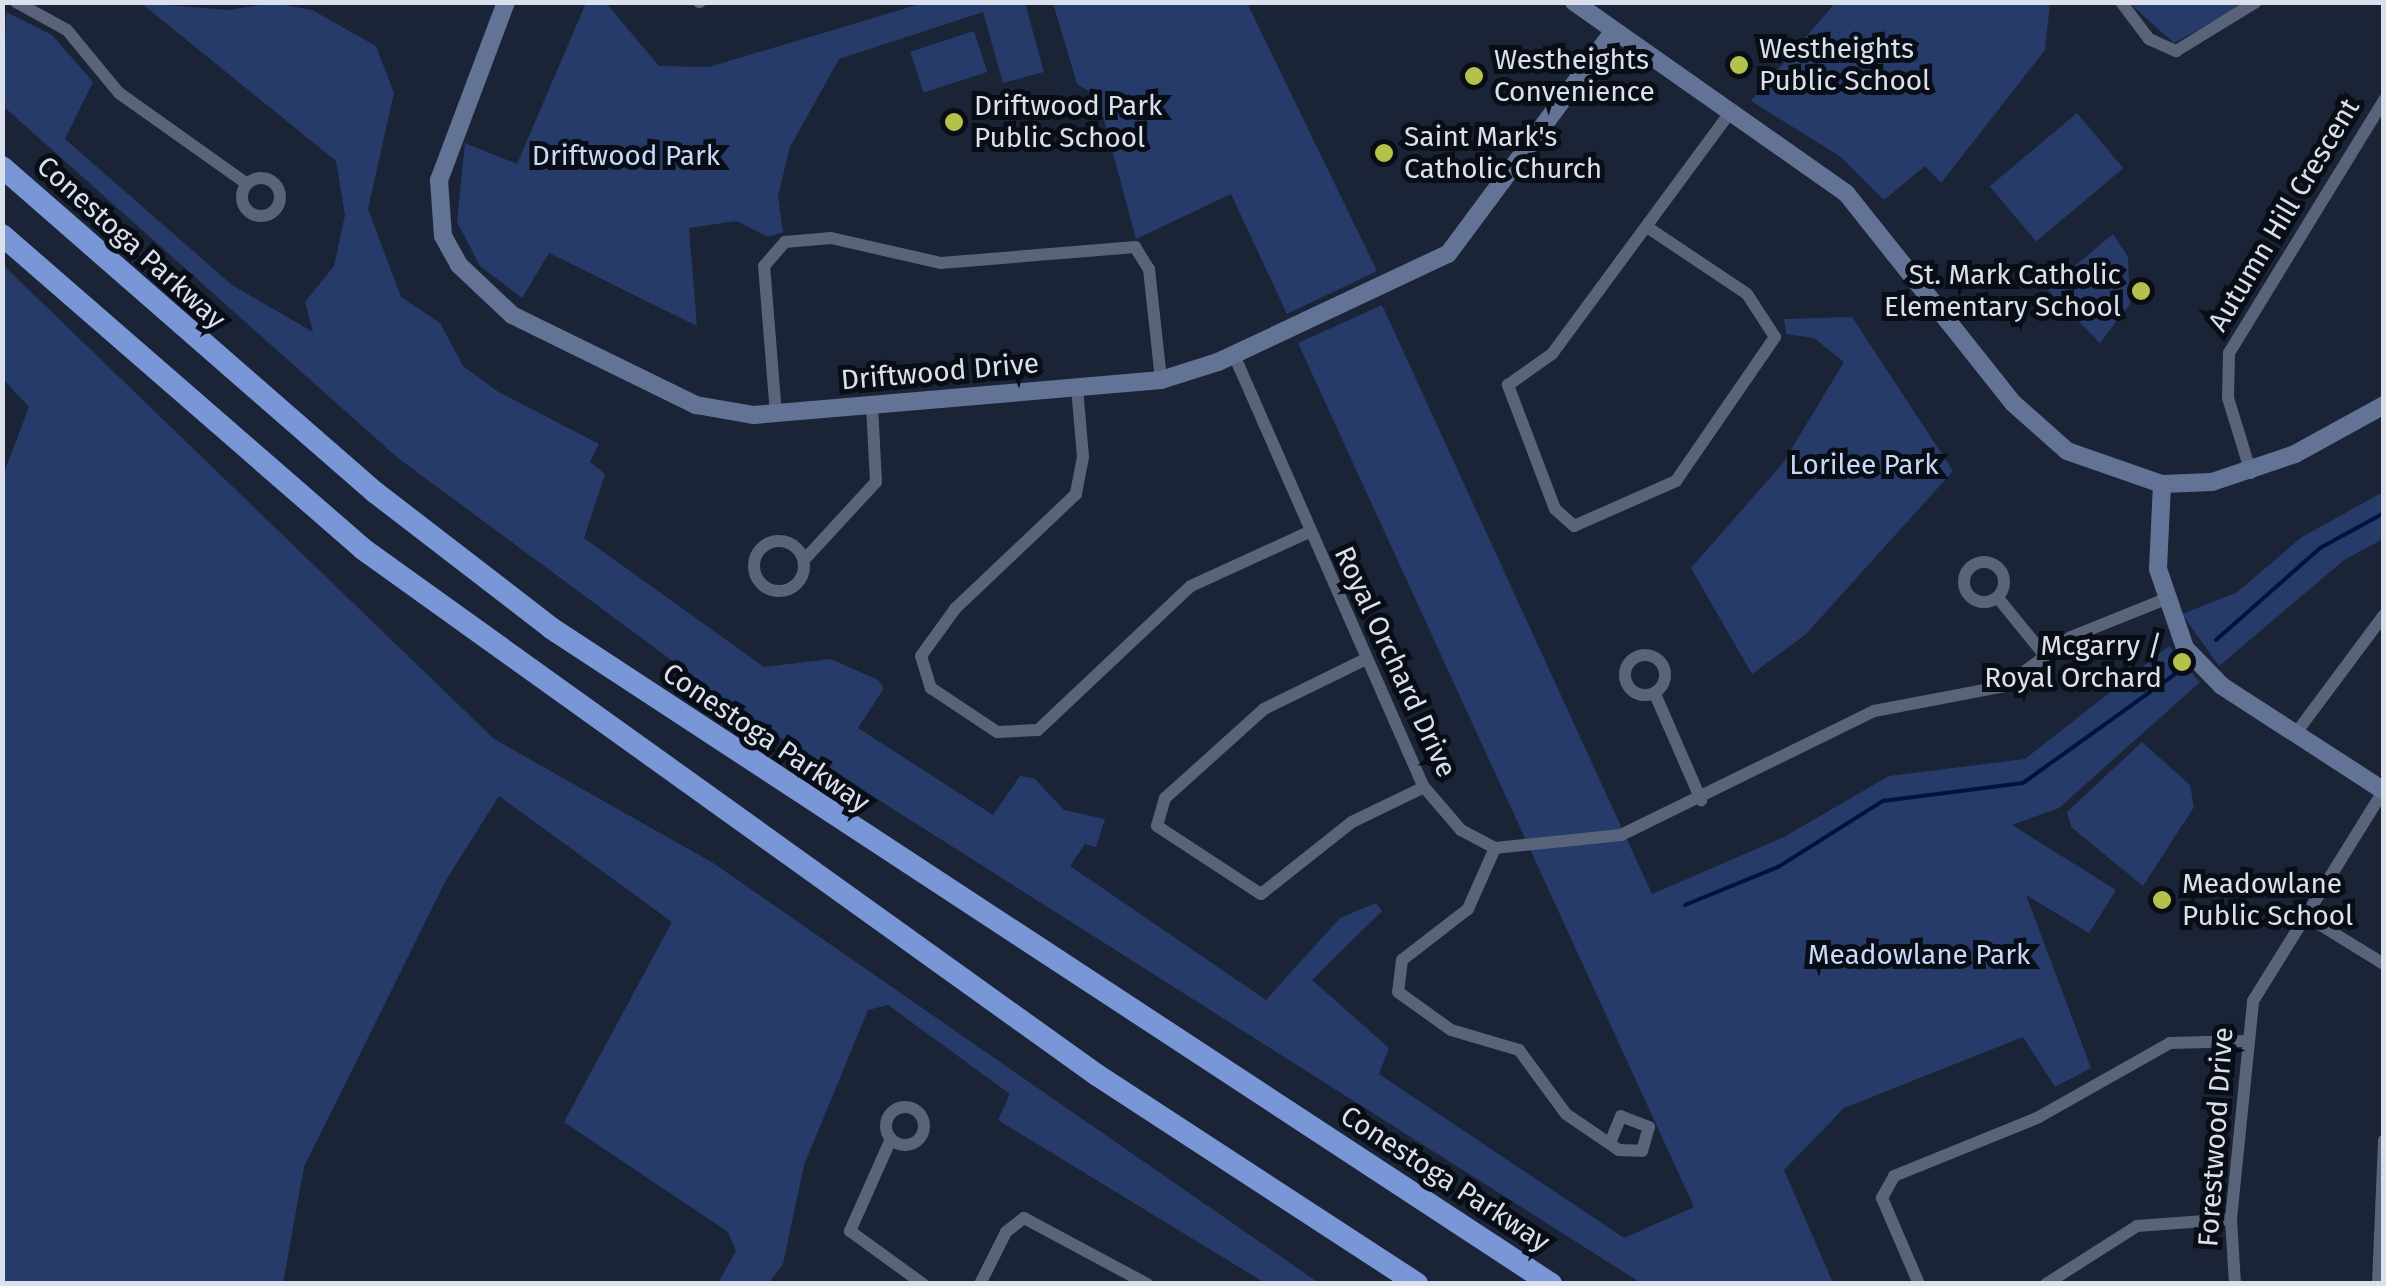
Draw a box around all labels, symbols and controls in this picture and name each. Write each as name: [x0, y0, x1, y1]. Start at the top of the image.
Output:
place label: Westheights Public School: [1759, 32, 1930, 98]
place label: Westheights Convenience: [1494, 43, 1655, 109]
marker: Westheights Public School: [1728, 54, 1750, 76]
marker: Westheights Convenience: [1463, 65, 1485, 87]
place label: Driftwood Park Public School: [974, 89, 1162, 155]
street label: Autumn Hill Crescent: [2201, 93, 2367, 337]
marker: Driftwood Park Public School: [943, 111, 965, 133]
place label: Saint Mark's Catholic Church: [1404, 120, 1602, 186]
park label: Driftwood Park: [532, 139, 720, 173]
marker: Saint Mark's Catholic Church: [1373, 142, 1395, 164]
street label: Conestoga Parkway: [30, 149, 232, 337]
place label: St. Mark Catholic Elementary School: [1884, 258, 2121, 324]
marker: St. Mark Catholic Elementary School: [2130, 280, 2152, 302]
street label: Driftwood Drive: [840, 347, 1040, 397]
park label: Lorilee Park: [1789, 448, 1939, 482]
street label: Royal Orchard Drive: [1327, 541, 1463, 783]
place label: Mcgarry / Royal Orchard: [1984, 629, 2162, 695]
marker: Mcgarry / Royal Orchard: [2171, 651, 2193, 673]
street label: Conestoga Parkway: [656, 656, 876, 820]
place label: Meadowlane Public School: [2182, 867, 2353, 933]
marker: Meadowlane Public School: [2151, 889, 2173, 911]
park label: Meadowlane Park: [1808, 938, 2030, 972]
street label: Forestwood Drive: [2192, 1026, 2240, 1248]
street label: Conestoga Parkway: [1334, 1099, 1556, 1259]

